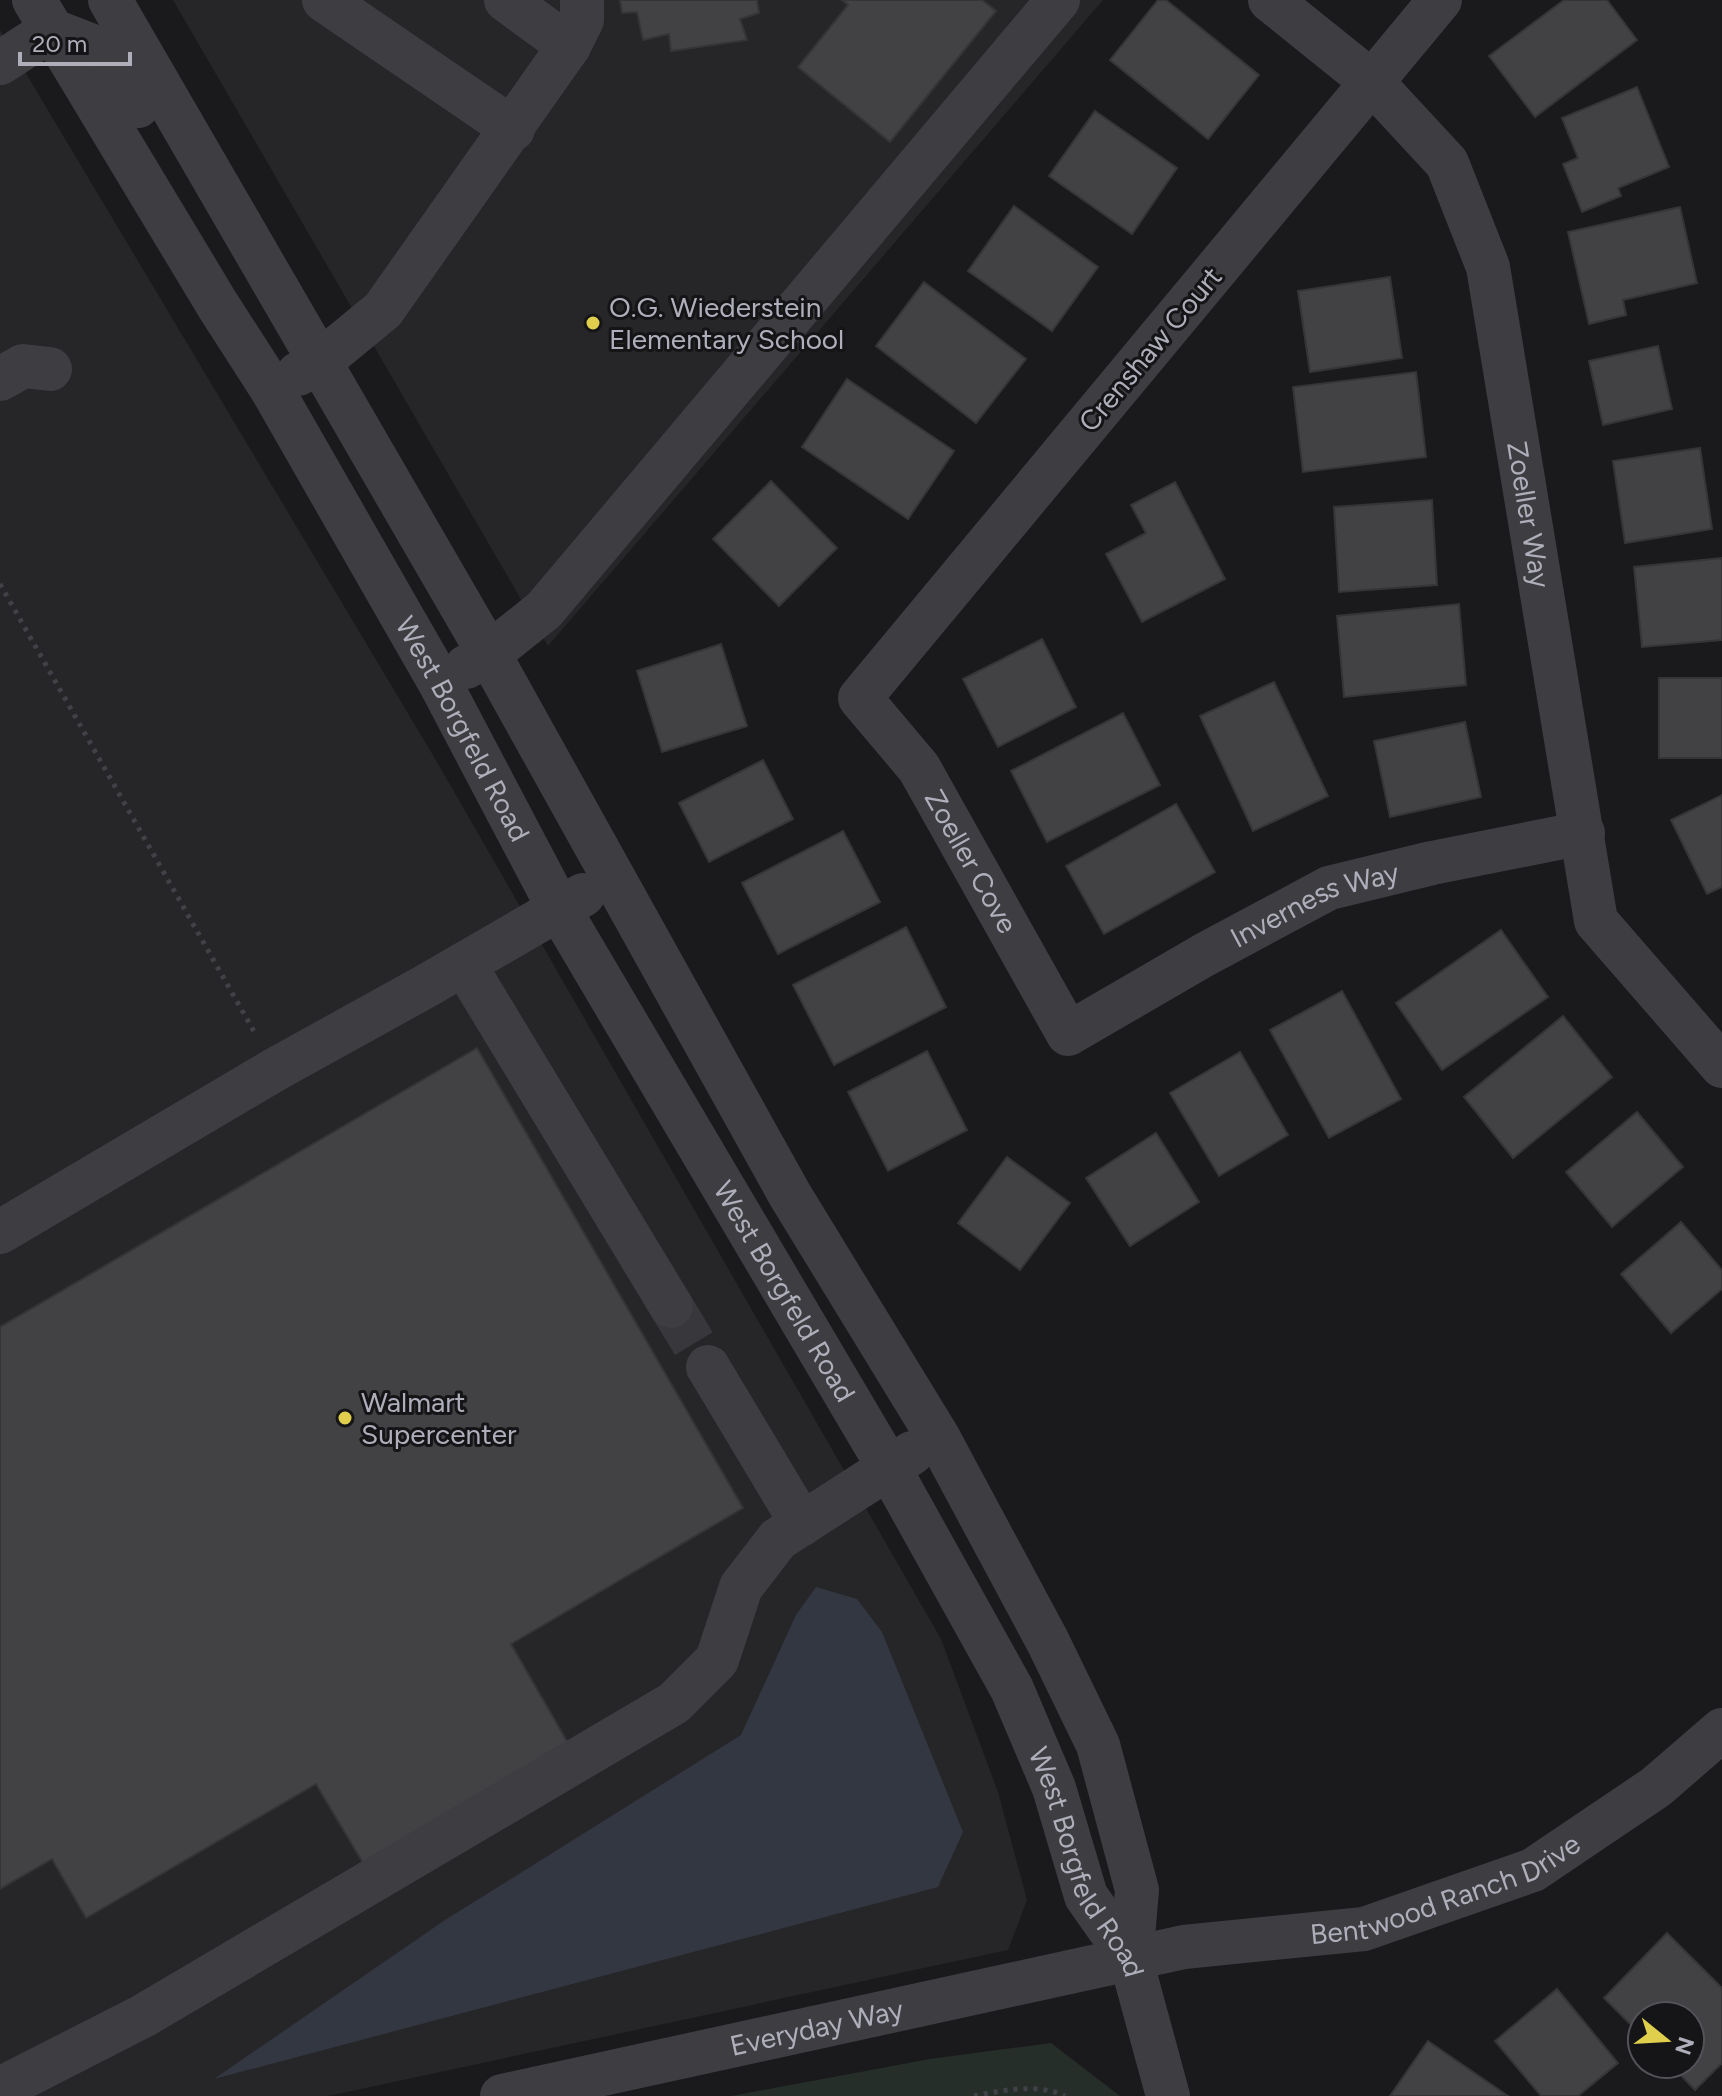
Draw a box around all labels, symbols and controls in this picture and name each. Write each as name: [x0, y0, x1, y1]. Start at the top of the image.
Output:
scale bar: [20, 16, 130, 66]
text: 20 m: [32, 29, 87, 58]
street label: Crenshaw Court: [1071, 260, 1229, 438]
place label: O.G. Wiederstein Elementary School: [609, 290, 844, 356]
marker: O.G. Wiederstein Elementary School: [584, 314, 602, 332]
street label: Zoeller Way: [1500, 439, 1558, 591]
street label: West Borgfeld Road: [389, 610, 537, 847]
street label: Zoeller Cove: [918, 784, 1025, 939]
street label: Inverness Way: [1225, 855, 1402, 955]
street label: West Borgfeld Road: [706, 1175, 863, 1408]
place label: Walmart Supercenter: [361, 1385, 517, 1451]
marker: Walmart Supercenter: [336, 1409, 354, 1427]
street label: West Borgfeld Road: [1022, 1742, 1152, 1981]
street label: Bentwood Ranch Drive: [1309, 1826, 1586, 1951]
street label: Everyday Way: [727, 1992, 907, 2063]
north arrow: [1626, 2000, 1706, 2080]
text: N: [1669, 2034, 1700, 2058]

